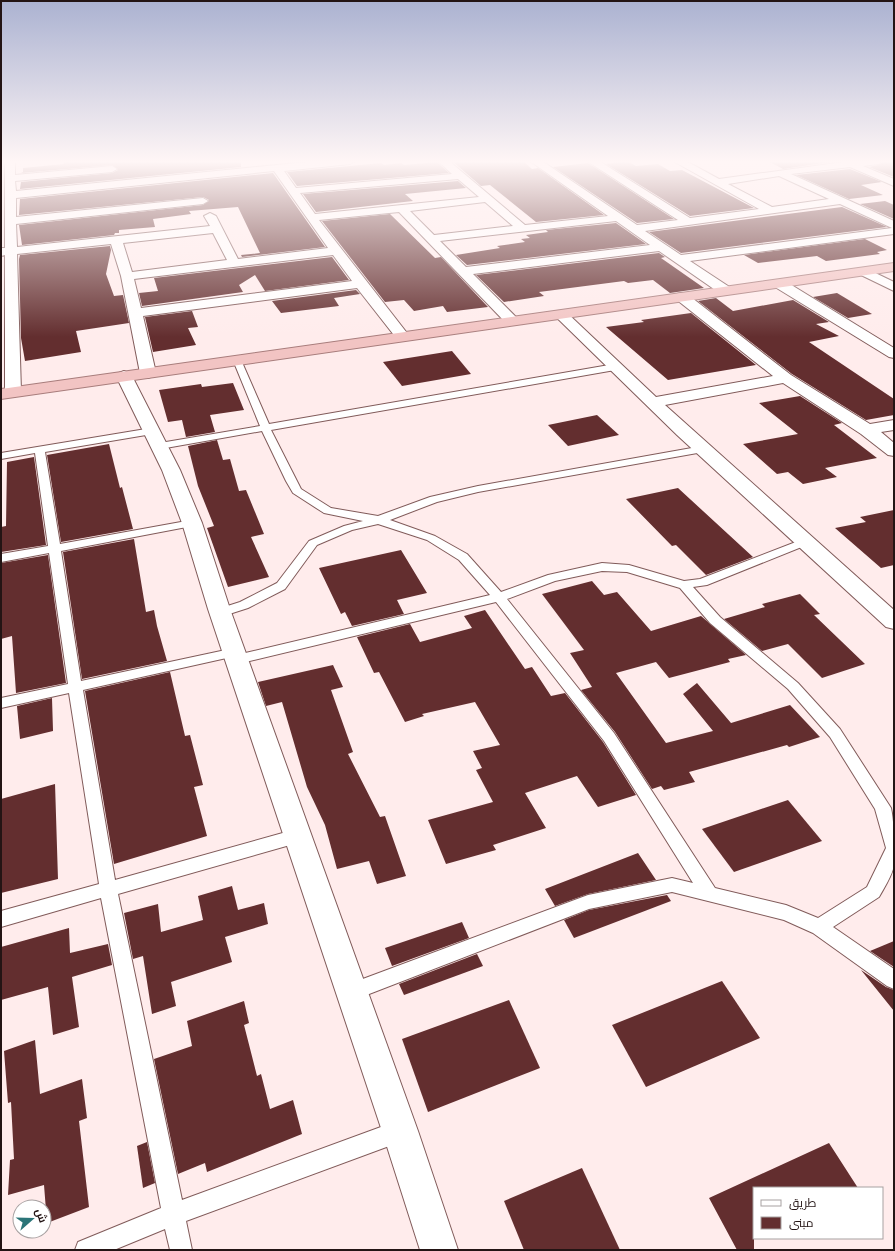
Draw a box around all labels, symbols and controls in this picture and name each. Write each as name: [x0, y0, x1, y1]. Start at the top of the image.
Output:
legend: [753, 1187, 883, 1239]
text: طريق: [789, 1195, 817, 1212]
north arrow: [12, 1199, 52, 1239]
text: ش: [31, 1207, 50, 1225]
text: مبنى: [789, 1215, 814, 1232]

